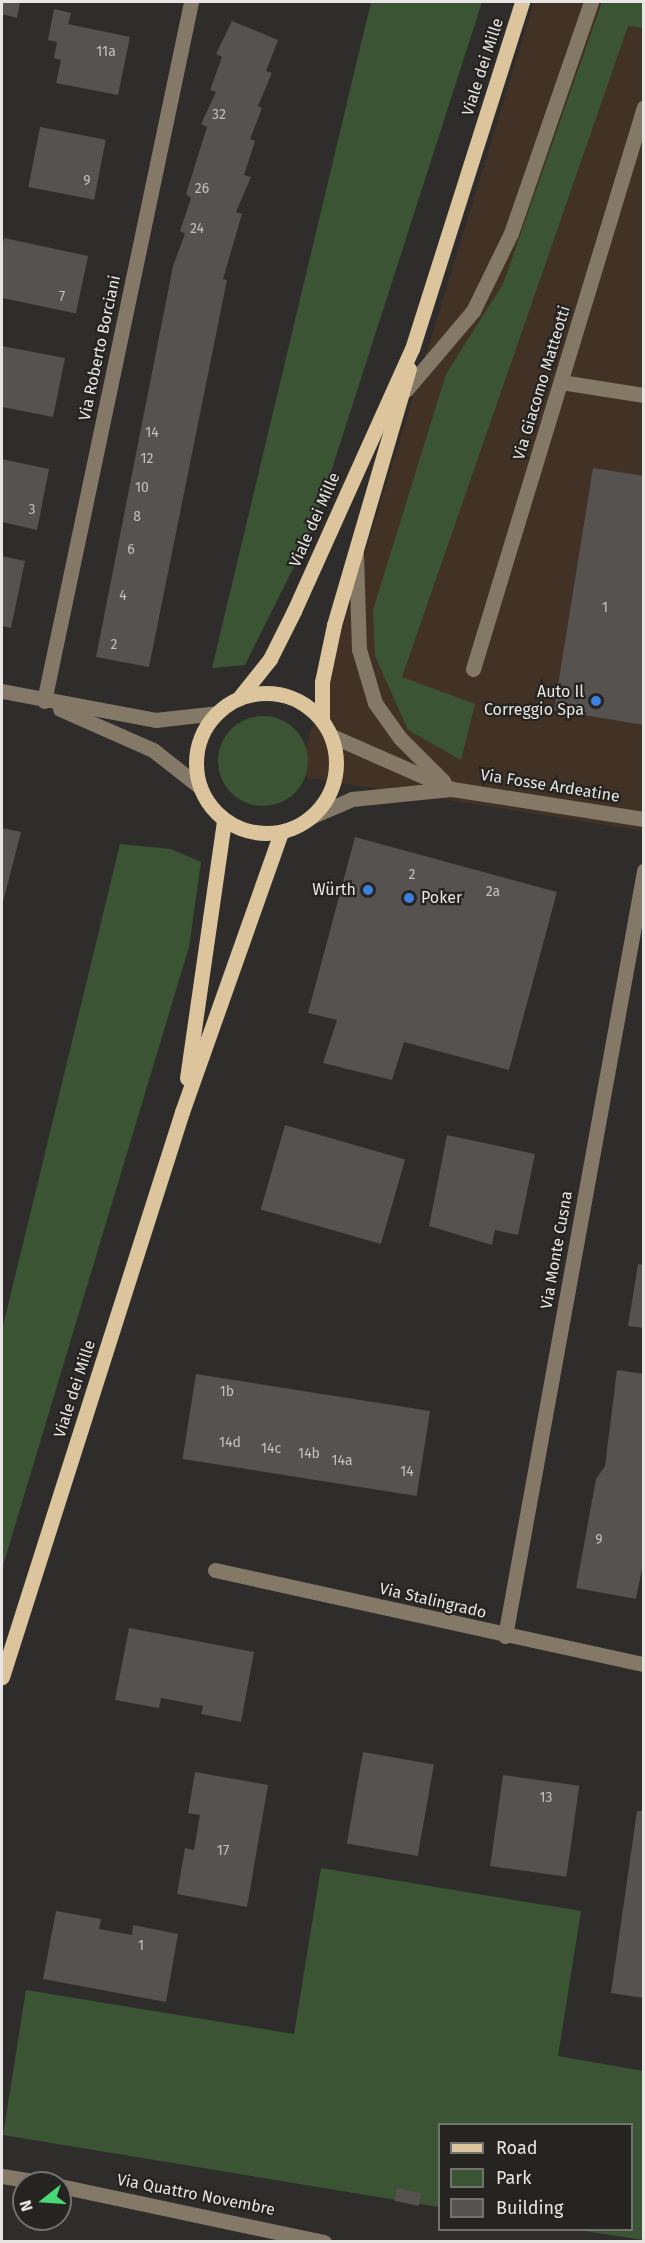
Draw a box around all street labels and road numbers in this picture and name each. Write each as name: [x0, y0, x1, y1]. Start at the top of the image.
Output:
street label: Viale dei Mille: [458, 16, 508, 118]
street label: Via Roberto Borciani: [75, 274, 125, 422]
street label: Via Giacomo Matteotti: [509, 304, 575, 462]
street label: Viale dei Mille: [286, 470, 344, 570]
street label: Via Fosse Ardeatine: [479, 766, 621, 806]
street label: Via Monte Cusna: [537, 1189, 577, 1311]
street label: Viale dei Mille: [50, 1338, 100, 1440]
street label: Via Stalingrado: [378, 1579, 488, 1623]
street label: Via Quattro Novembre: [115, 2170, 277, 2220]

